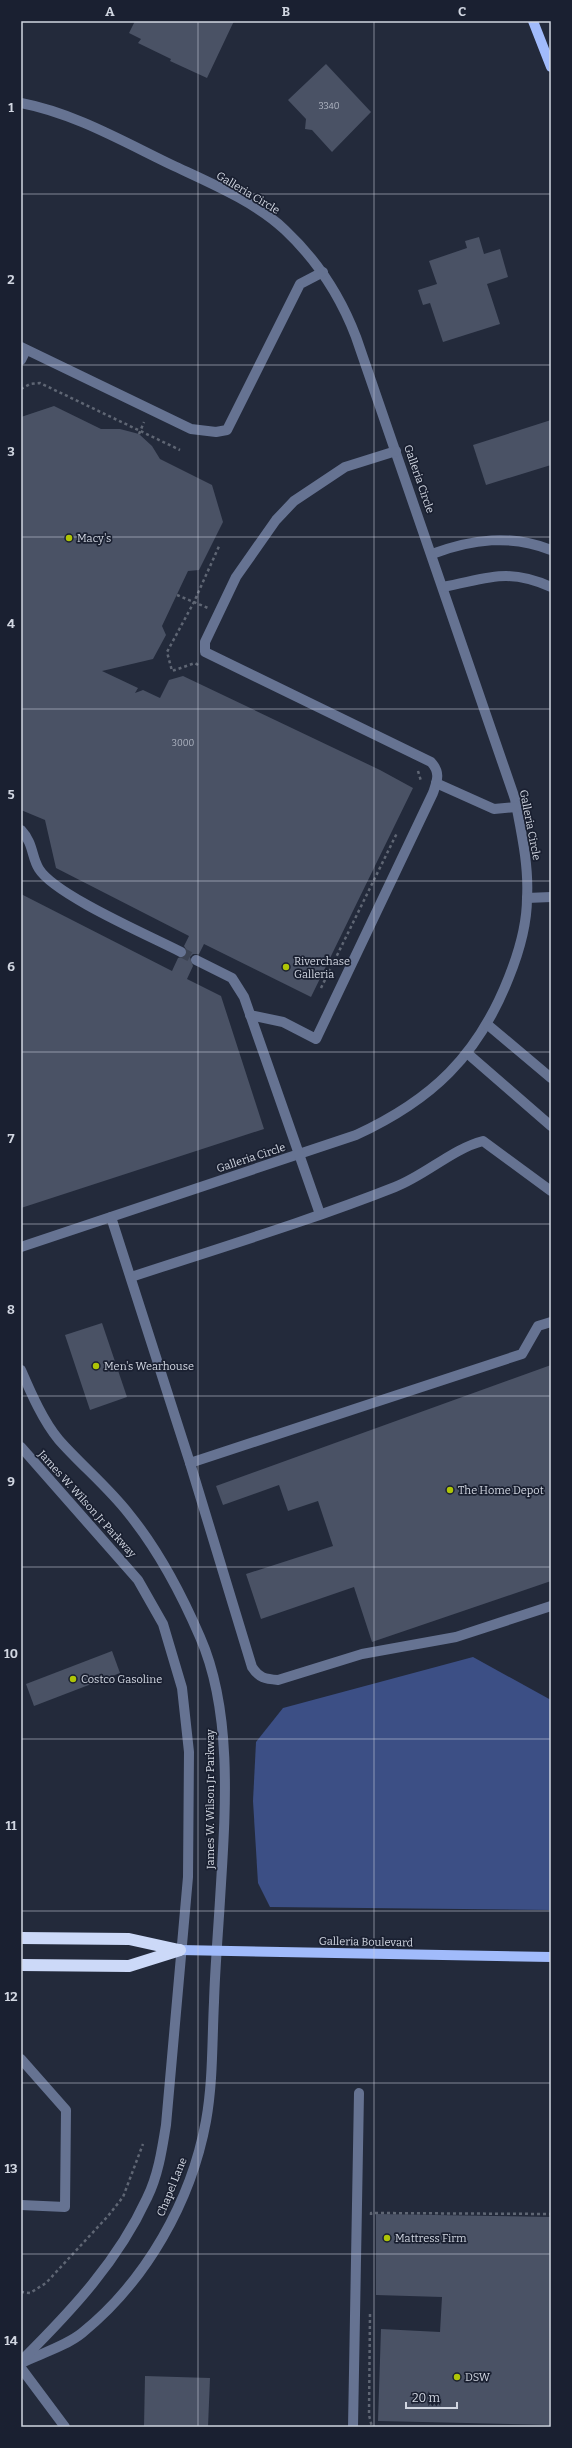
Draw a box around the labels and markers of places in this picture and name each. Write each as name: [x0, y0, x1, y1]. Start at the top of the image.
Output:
place label: Macy's: [77, 532, 111, 545]
marker: Macy's: [64, 533, 74, 543]
place label: Riverchase Galleria: [294, 955, 350, 981]
marker: Riverchase Galleria: [281, 962, 291, 972]
place label: Men's Wearhouse: [104, 1360, 194, 1373]
marker: Men's Wearhouse: [91, 1361, 101, 1371]
place label: The Home Depot: [458, 1484, 544, 1497]
marker: The Home Depot: [445, 1485, 455, 1495]
place label: Costco Gasoline: [81, 1673, 162, 1686]
marker: Costco Gasoline: [68, 1674, 78, 1684]
place label: Mattress Firm: [395, 2232, 467, 2245]
marker: Mattress Firm: [382, 2233, 392, 2243]
place label: DSW: [465, 2371, 491, 2384]
marker: DSW: [452, 2372, 462, 2382]

